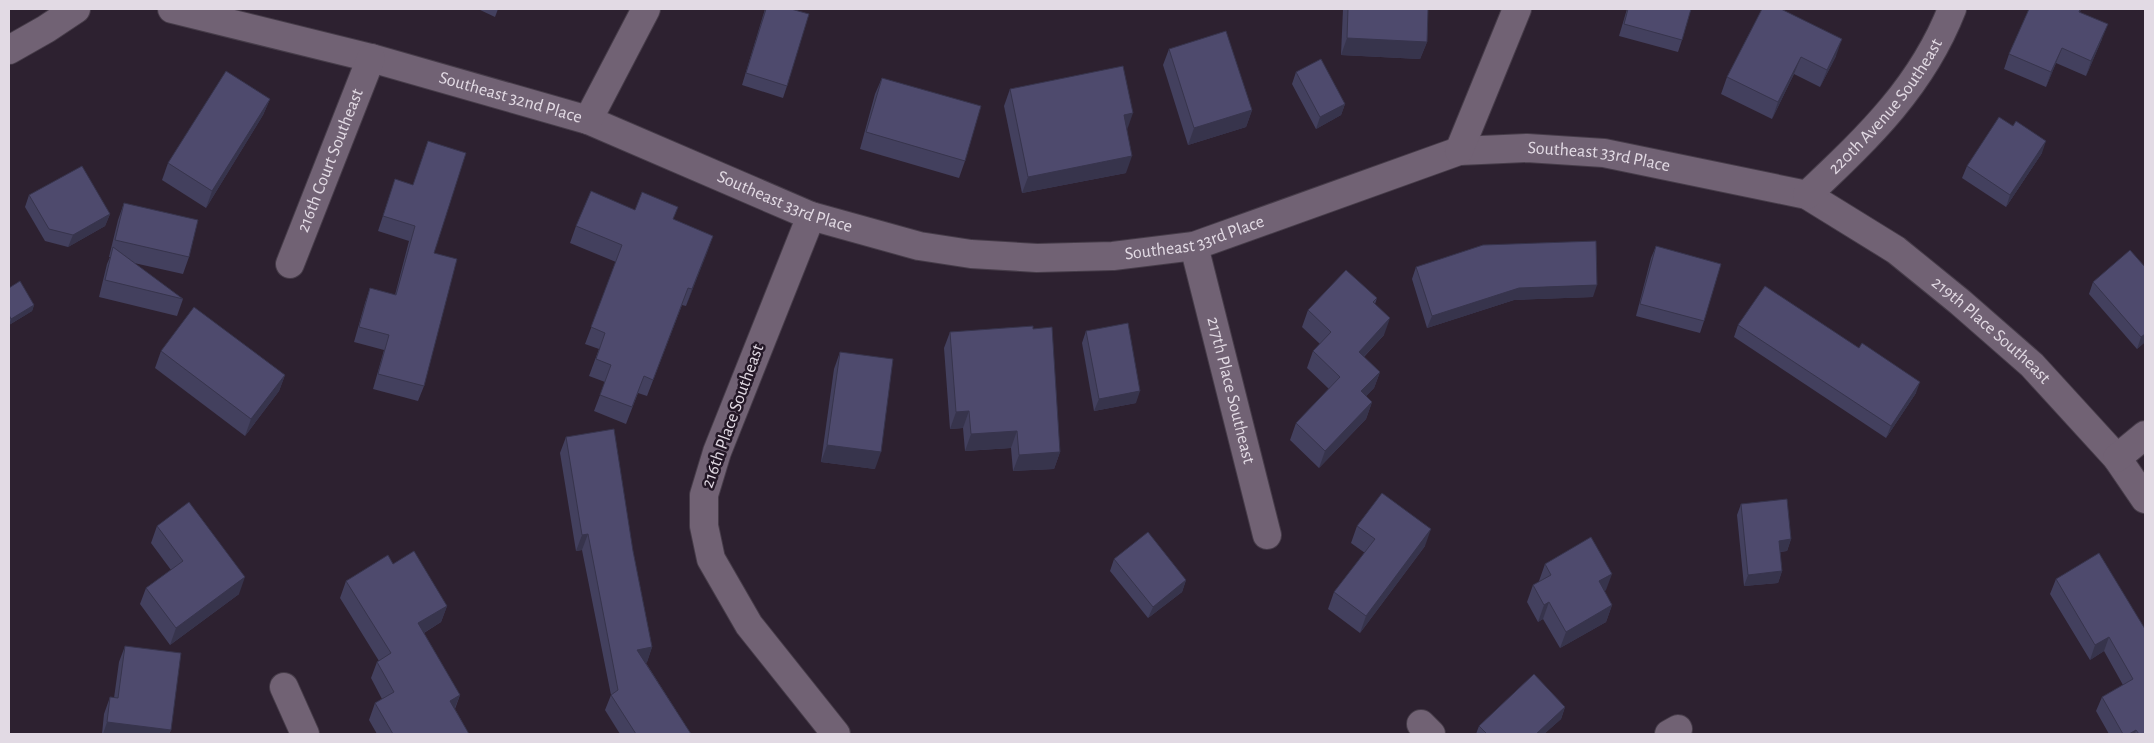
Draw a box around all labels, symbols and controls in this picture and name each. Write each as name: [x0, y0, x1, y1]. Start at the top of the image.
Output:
street label: 220th Avenue Southeast: [1825, 36, 1946, 178]
street label: Southeast 32nd Place: [437, 69, 584, 127]
street label: 216th Court Southeast: [294, 86, 367, 235]
street label: Southeast 33rd Place: [1527, 139, 1672, 175]
street label: Southeast 33rd Place: [714, 168, 854, 236]
street label: Southeast 33rd Place: [1124, 213, 1267, 263]
street label: 219th Place Southeast: [1928, 274, 2054, 388]
street label: 217th Place Southeast: [1203, 315, 1258, 466]
street label: 216th Place Southeast: [699, 342, 767, 490]

